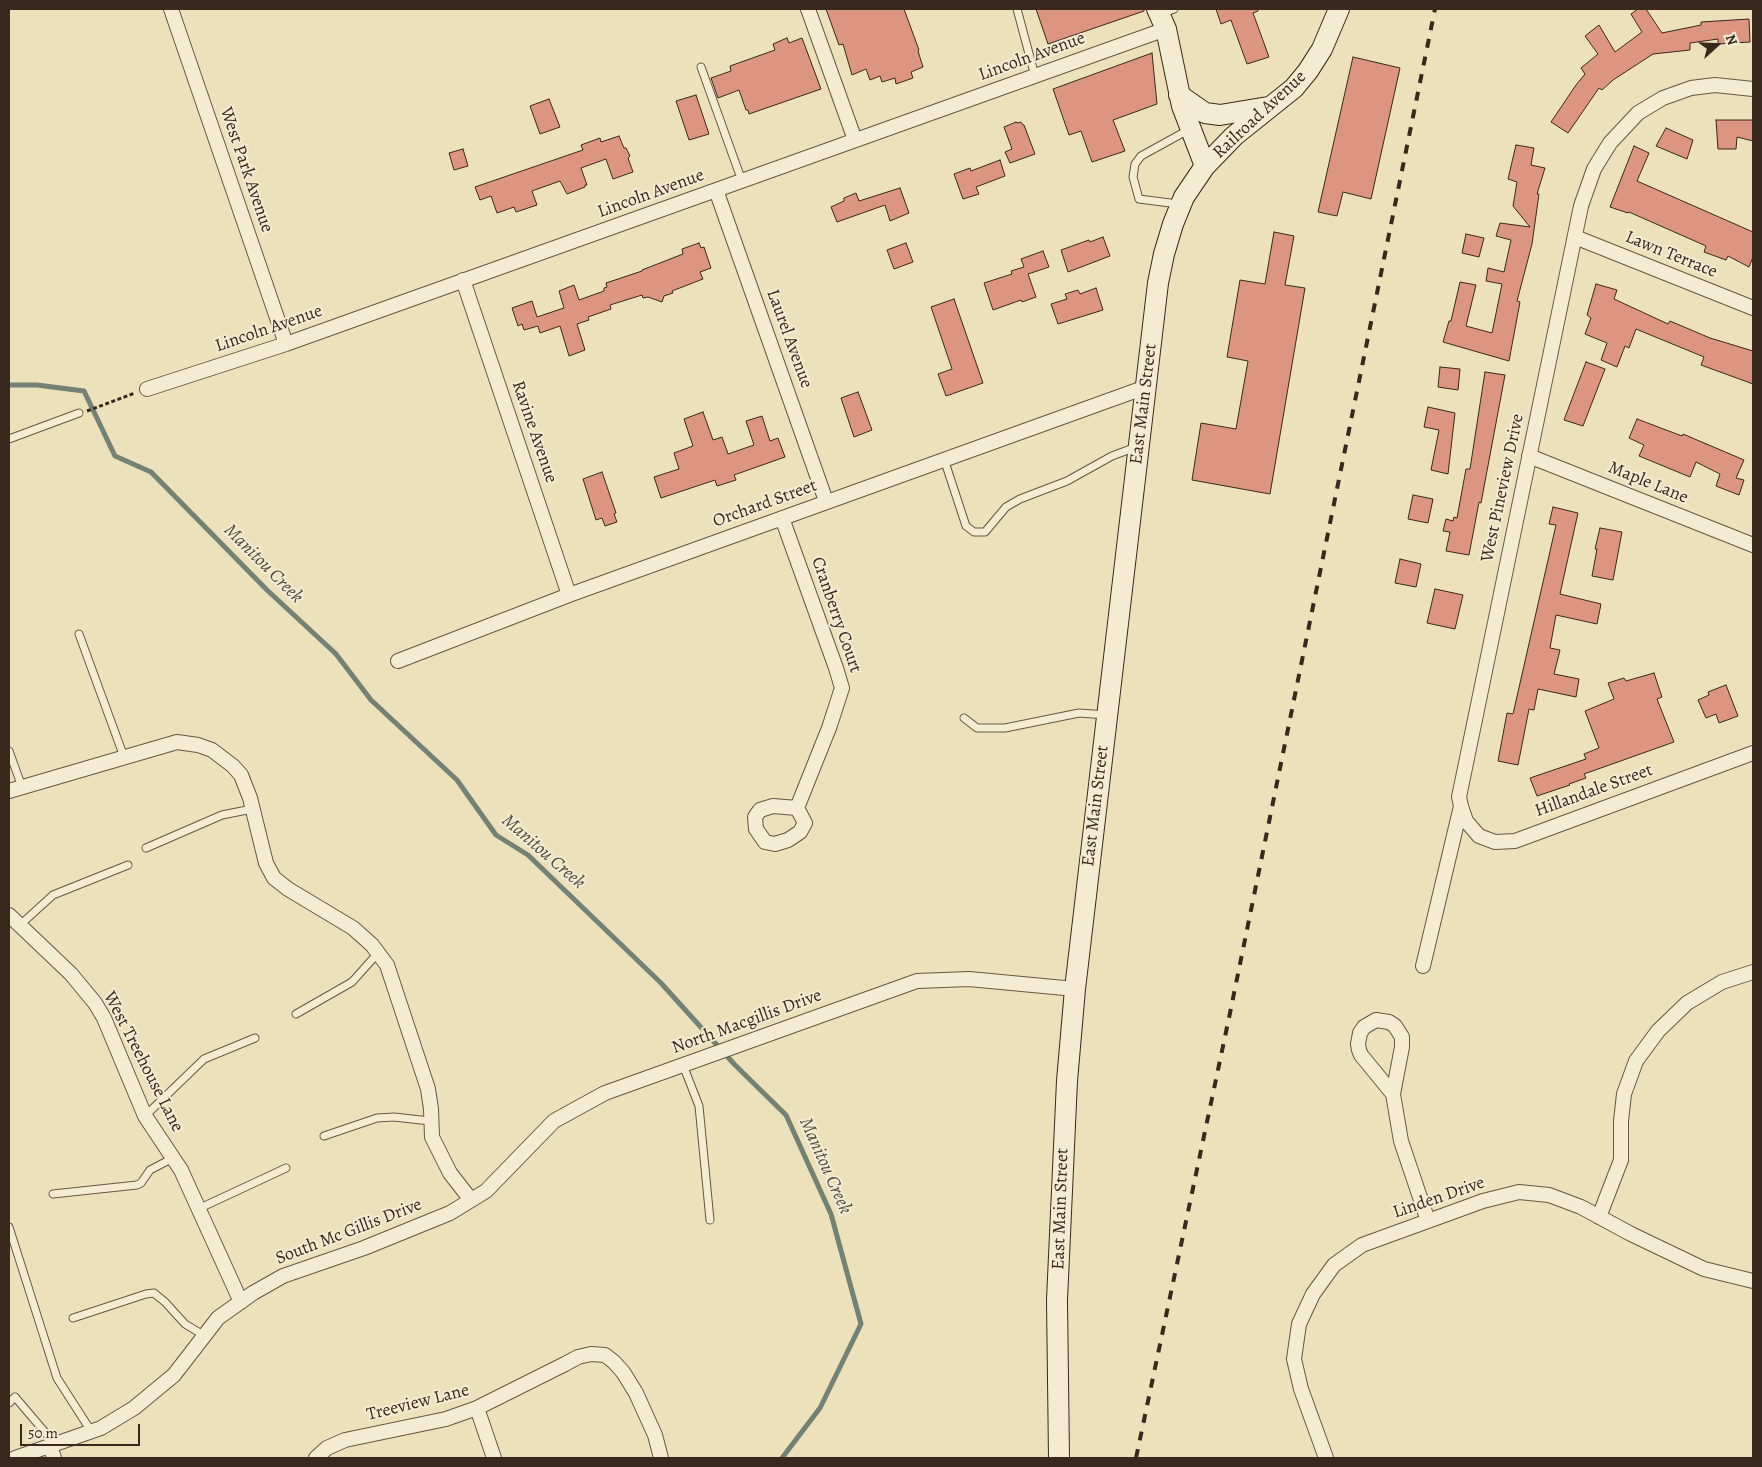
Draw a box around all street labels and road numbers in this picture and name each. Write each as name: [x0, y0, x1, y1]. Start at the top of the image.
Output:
street label: Lincoln Avenue: [976, 28, 1088, 86]
street label: Railroad Avenue: [1209, 66, 1311, 164]
street label: West Park Avenue: [214, 104, 278, 236]
street label: Lincoln Avenue: [595, 165, 707, 223]
street label: Lawn Terrace: [1622, 227, 1720, 283]
street label: Laurel Avenue: [761, 287, 817, 391]
street label: Lincoln Avenue: [213, 301, 325, 357]
street label: East Main Street: [1126, 342, 1162, 466]
street label: Ravine Avenue: [506, 378, 562, 486]
street label: West Pineview Drive: [1477, 412, 1529, 564]
street label: Maple Lane: [1605, 457, 1691, 509]
street label: Orchard Street: [710, 475, 820, 533]
street label: Cranberry Court: [806, 554, 866, 676]
street label: East Main Street: [1078, 744, 1114, 868]
street label: Hillandale Street: [1532, 760, 1656, 822]
street label: North Macgillis Drive: [669, 985, 825, 1059]
street label: West Treehouse Lane: [98, 988, 188, 1136]
street label: East Main Street: [1048, 1148, 1074, 1270]
street label: Linden Drive: [1390, 1172, 1488, 1224]
street label: South Mc Gillis Drive: [273, 1194, 425, 1270]
street label: Treeview Lane: [364, 1380, 472, 1426]

